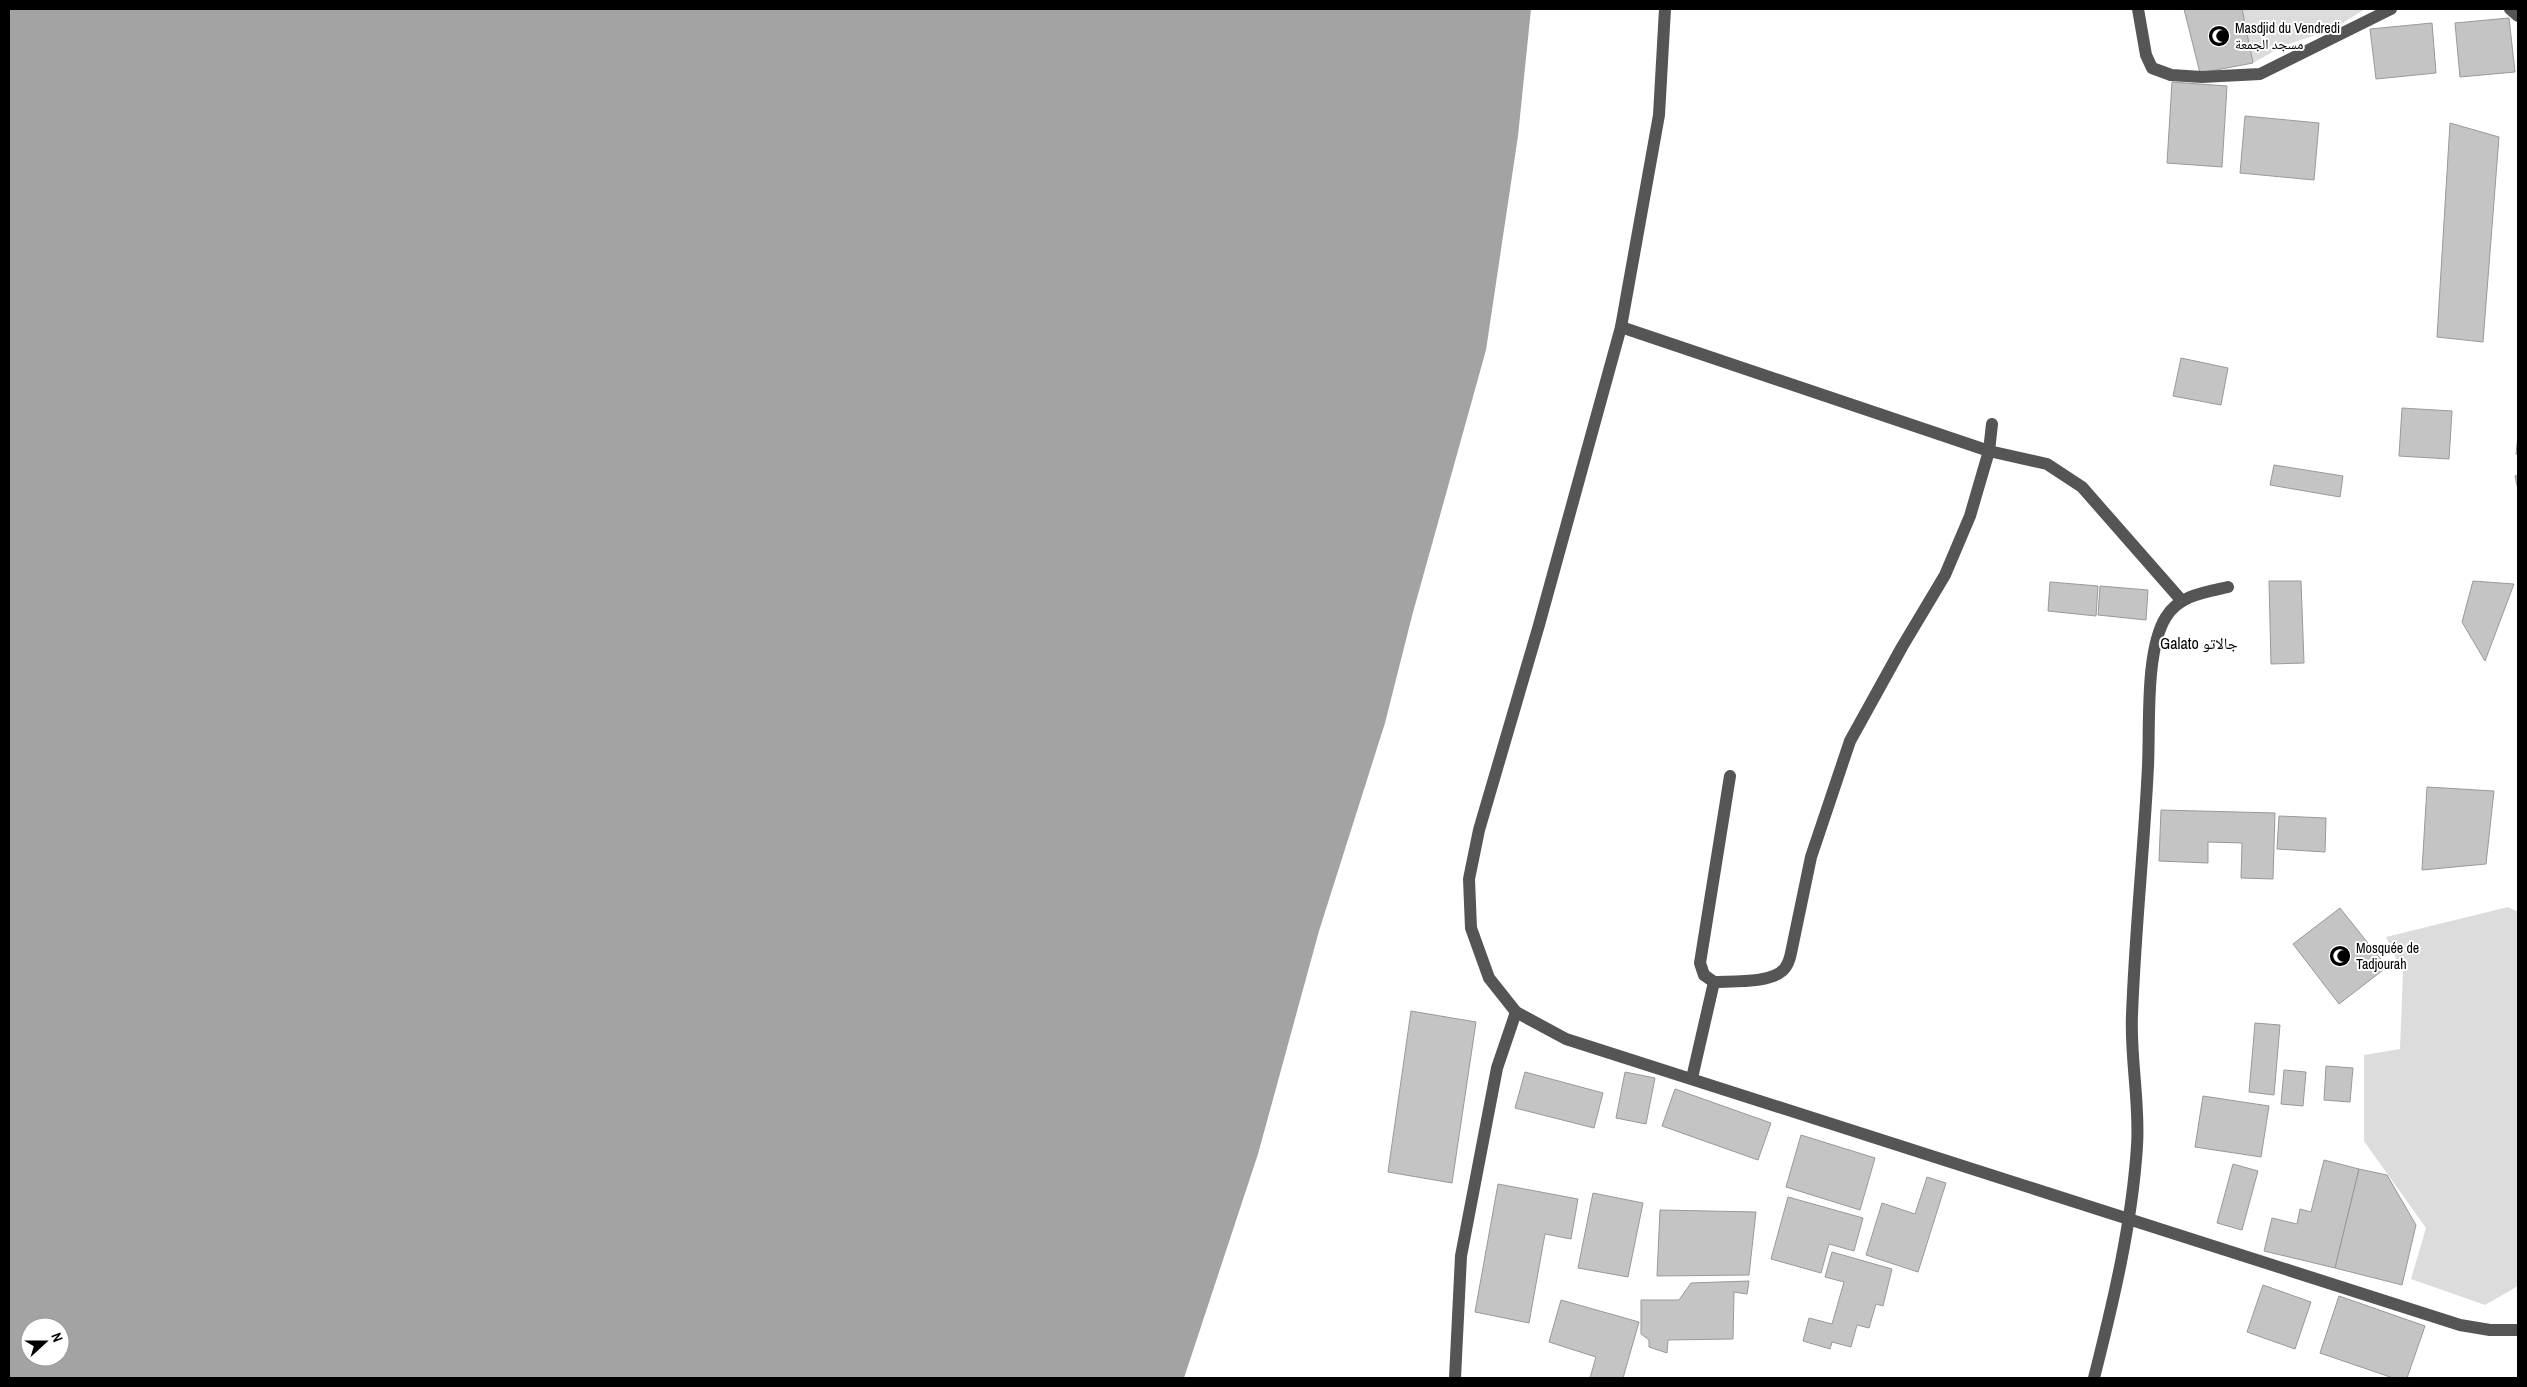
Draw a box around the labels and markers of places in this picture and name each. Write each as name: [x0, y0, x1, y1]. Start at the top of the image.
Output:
place label: Masdjid du Vendredi مسجد الجمعة: [2235, 19, 2340, 53]
mosque icon: Masdjid du Vendredi مسجد الجمعة: [2207, 24, 2231, 48]
place label: Mosquée de Tadjourah: [2356, 939, 2419, 973]
mosque icon: Mosquée de Tadjourah: [2328, 944, 2352, 968]

